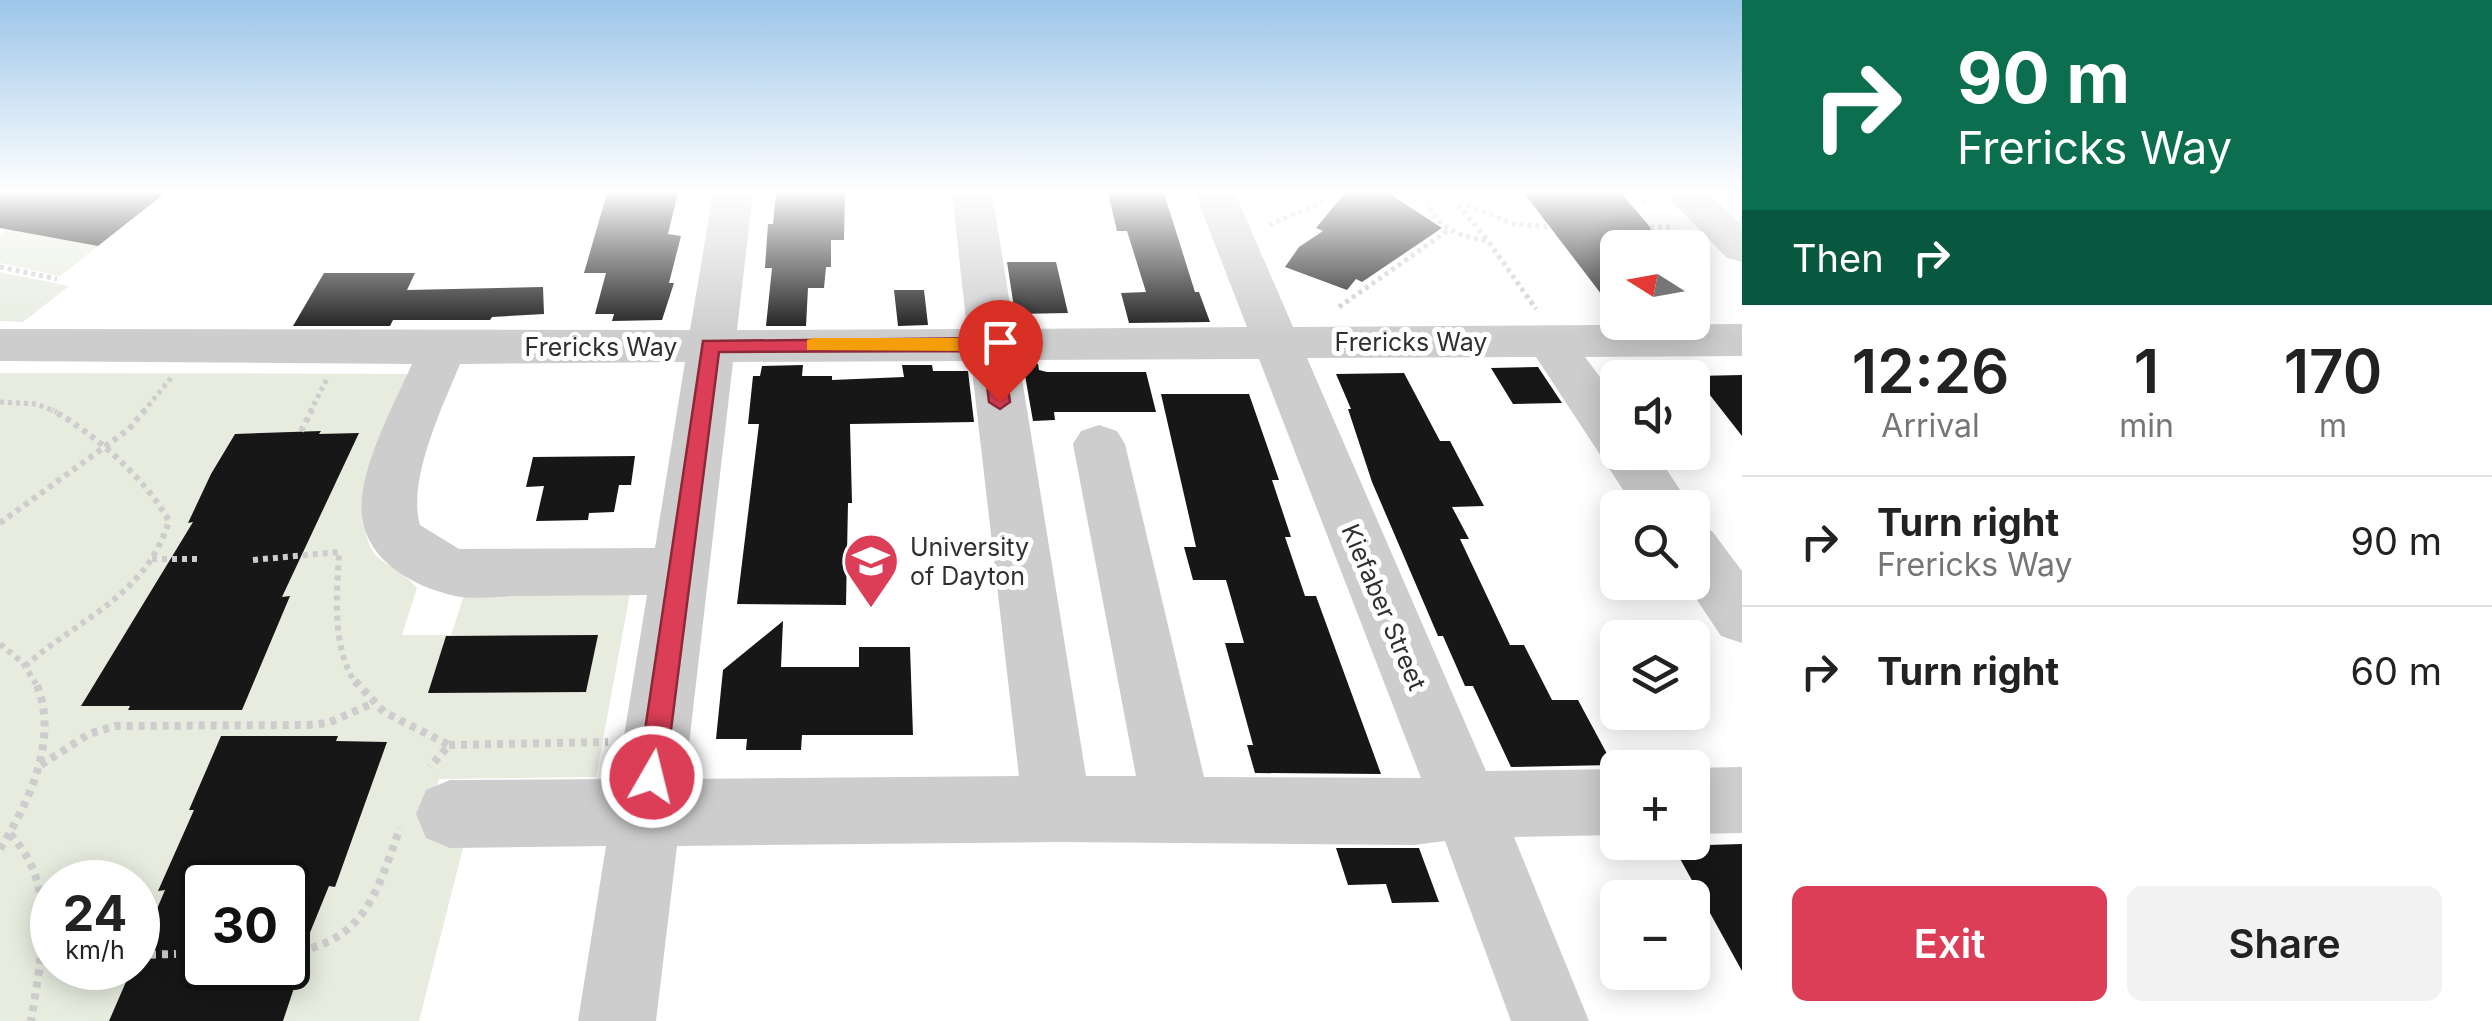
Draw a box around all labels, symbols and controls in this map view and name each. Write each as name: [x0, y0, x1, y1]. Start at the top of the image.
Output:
text: 90 m: [1957, 35, 2130, 120]
icon: right: [1792, 40, 1922, 170]
text: Frericks Way: [1957, 120, 2232, 175]
north arrow: [1600, 230, 1710, 340]
map controls: [1600, 230, 1710, 990]
icon: right: [1904, 230, 1959, 285]
text: Then: [1792, 235, 1884, 281]
pin: [958, 300, 1043, 403]
icon: arrive: [973, 315, 1028, 370]
street label: Frericks Way: [1335, 327, 1487, 357]
street label: Frericks Way: [525, 332, 677, 362]
text: 12:26: [1852, 335, 2009, 407]
text: 1: [2134, 335, 2159, 407]
text: 170: [2284, 335, 2382, 407]
button: sound: [1600, 360, 1710, 470]
text: Arrival: [1881, 406, 1980, 445]
text: min: [2119, 406, 2174, 445]
text: m: [2319, 406, 2347, 445]
button: search: [1600, 490, 1710, 600]
text: Turn right: [1877, 499, 2059, 545]
icon: right: [1792, 514, 1847, 569]
text: 90 m: [2350, 518, 2442, 564]
street label: Kiefaber Street: [1335, 519, 1433, 695]
school or university icon: University of Dayton: [841, 531, 901, 610]
place label: University of Dayton: [910, 532, 1029, 591]
text: Frericks Way: [1877, 545, 2073, 584]
button: layers: [1600, 620, 1710, 730]
icon: right: [1792, 644, 1847, 699]
text: Turn right: [1877, 648, 2059, 694]
text: 60 m: [2350, 648, 2442, 694]
position arrow: [600, 725, 704, 829]
button: +: [1600, 750, 1710, 860]
speed limit sign: 30: [180, 860, 310, 990]
button: −: [1600, 880, 1710, 990]
text: 24: [63, 883, 127, 943]
button: Exit: [1792, 886, 2107, 1001]
button: Share: [2127, 886, 2442, 1001]
text: km/h: [65, 935, 125, 965]

